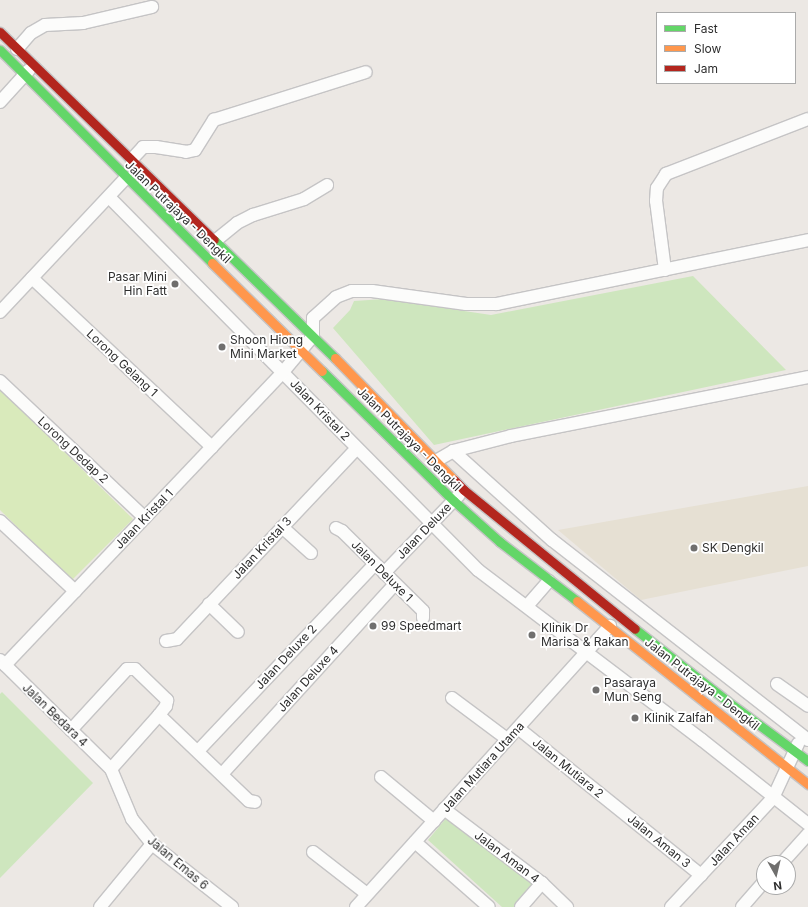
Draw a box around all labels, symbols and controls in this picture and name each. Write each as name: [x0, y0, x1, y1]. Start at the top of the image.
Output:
legend: [656, 12, 796, 84]
text: Fast: [694, 21, 718, 36]
text: Slow: [694, 41, 721, 56]
text: Jam: [694, 61, 718, 76]
street label: Jalan Putrajaya - Dengkil: [122, 158, 234, 266]
place label: Pasar Mini Hin Fatt: [108, 270, 167, 298]
marker: Pasar Mini Hin Fatt: [170, 279, 180, 289]
street label: Lorong Gelang 1: [84, 326, 160, 400]
place label: Shoon Hiong Mini Market: [230, 333, 303, 361]
marker: Shoon Hiong Mini Market: [217, 342, 227, 352]
street label: Jalan Kristal 2: [287, 376, 353, 444]
street label: Jalan Putrajaya - Dengkil: [354, 384, 464, 494]
street label: Lorong Dedap 2: [35, 414, 111, 486]
street label: Jalan Kristal 1: [112, 486, 176, 552]
street label: Jalan Deluxe: [394, 500, 454, 562]
street label: Jalan Kristal 3: [229, 514, 295, 582]
street label: Jalan Deluxe 1: [348, 537, 416, 605]
place label: SK Dengkil: [702, 541, 764, 555]
marker: SK Dengkil: [689, 543, 699, 553]
place label: 99 Speedmart: [381, 619, 462, 633]
marker: 99 Speedmart: [368, 621, 378, 631]
place label: Klinik Dr Marisa & Rakan: [541, 621, 629, 649]
street label: Jalan Deluxe 2: [252, 622, 320, 692]
marker: Klinik Dr Marisa & Rakan: [526, 629, 538, 641]
street label: Jalan Putrajaya - Dengkil: [642, 635, 762, 733]
street label: Jalan Deluxe 4: [275, 643, 341, 715]
place label: Pasaraya Mun Seng: [604, 676, 662, 704]
street label: Jalan Bedara 4: [19, 680, 91, 750]
marker: Pasaraya Mun Seng: [591, 685, 601, 695]
place label: Klinik Zalfah: [644, 711, 713, 725]
marker: Klinik Zalfah: [629, 712, 641, 724]
street label: Jalan Mutiara Utama: [439, 719, 527, 815]
street label: Jalan Mutiara 2: [530, 735, 606, 801]
street label: Jalan Aman 3: [625, 811, 693, 871]
street label: Jalan Aman: [706, 811, 762, 869]
street label: Jalan Aman 4: [472, 828, 542, 886]
street label: Jalan Emas 6: [145, 833, 211, 893]
north arrow: [756, 855, 796, 895]
text: N: [772, 878, 783, 893]

